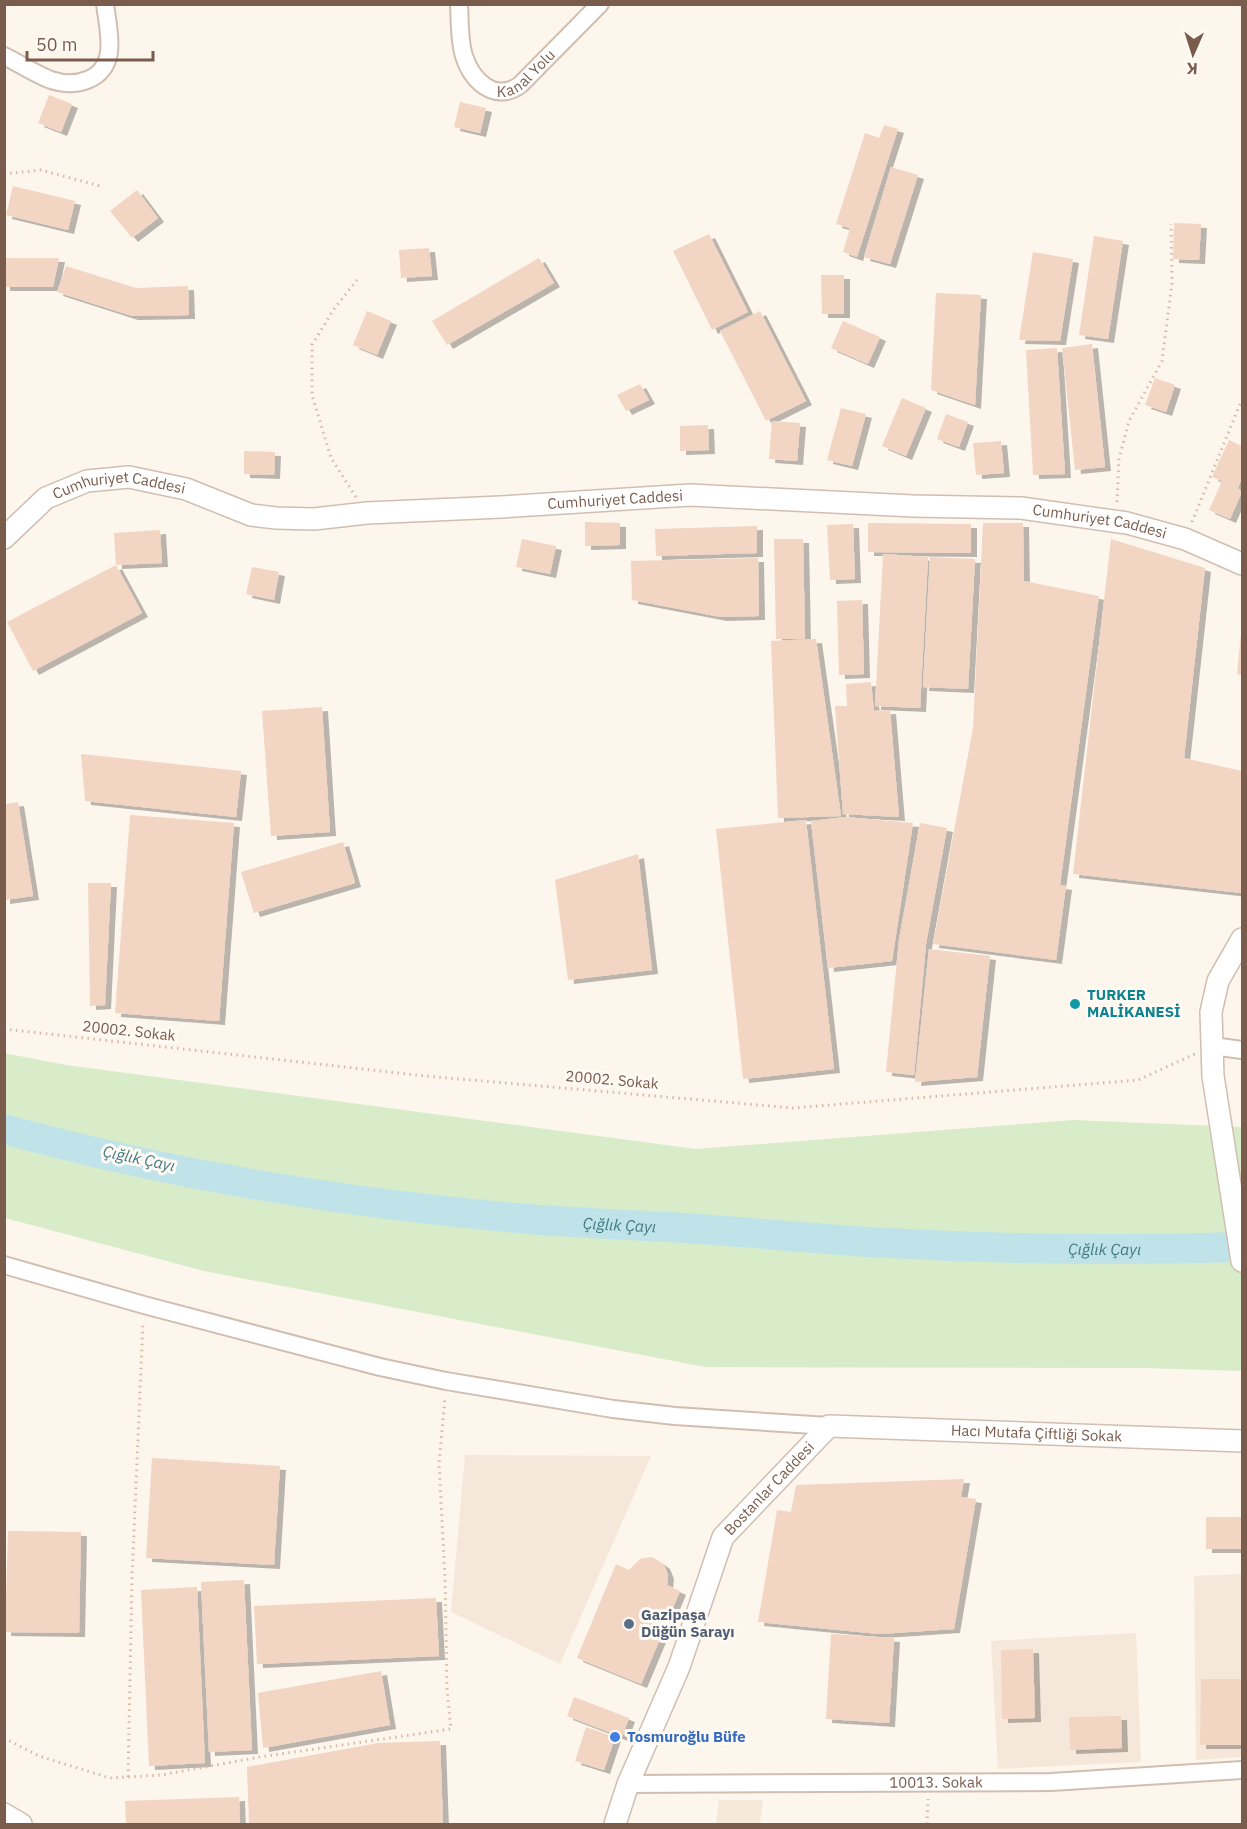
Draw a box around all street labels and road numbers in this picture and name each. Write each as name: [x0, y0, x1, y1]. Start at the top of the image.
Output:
street label: Kanal Yolu: [497, 45, 559, 101]
street label: Cumhuriyet Caddesi: [50, 467, 187, 503]
street label: Cumhuriyet Caddesi: [547, 485, 684, 513]
street label: Cumhuriyet Caddesi: [1032, 500, 1169, 543]
street label: 20002. Sokak: [82, 1016, 177, 1045]
street label: 20002. Sokak: [565, 1066, 660, 1093]
street label: Hacı Mutafa Çiftliği Sokak: [951, 1420, 1122, 1446]
street label: Bostanlar Caddesi: [720, 1437, 818, 1539]
street label: 10013. Sokak: [889, 1772, 983, 1792]

